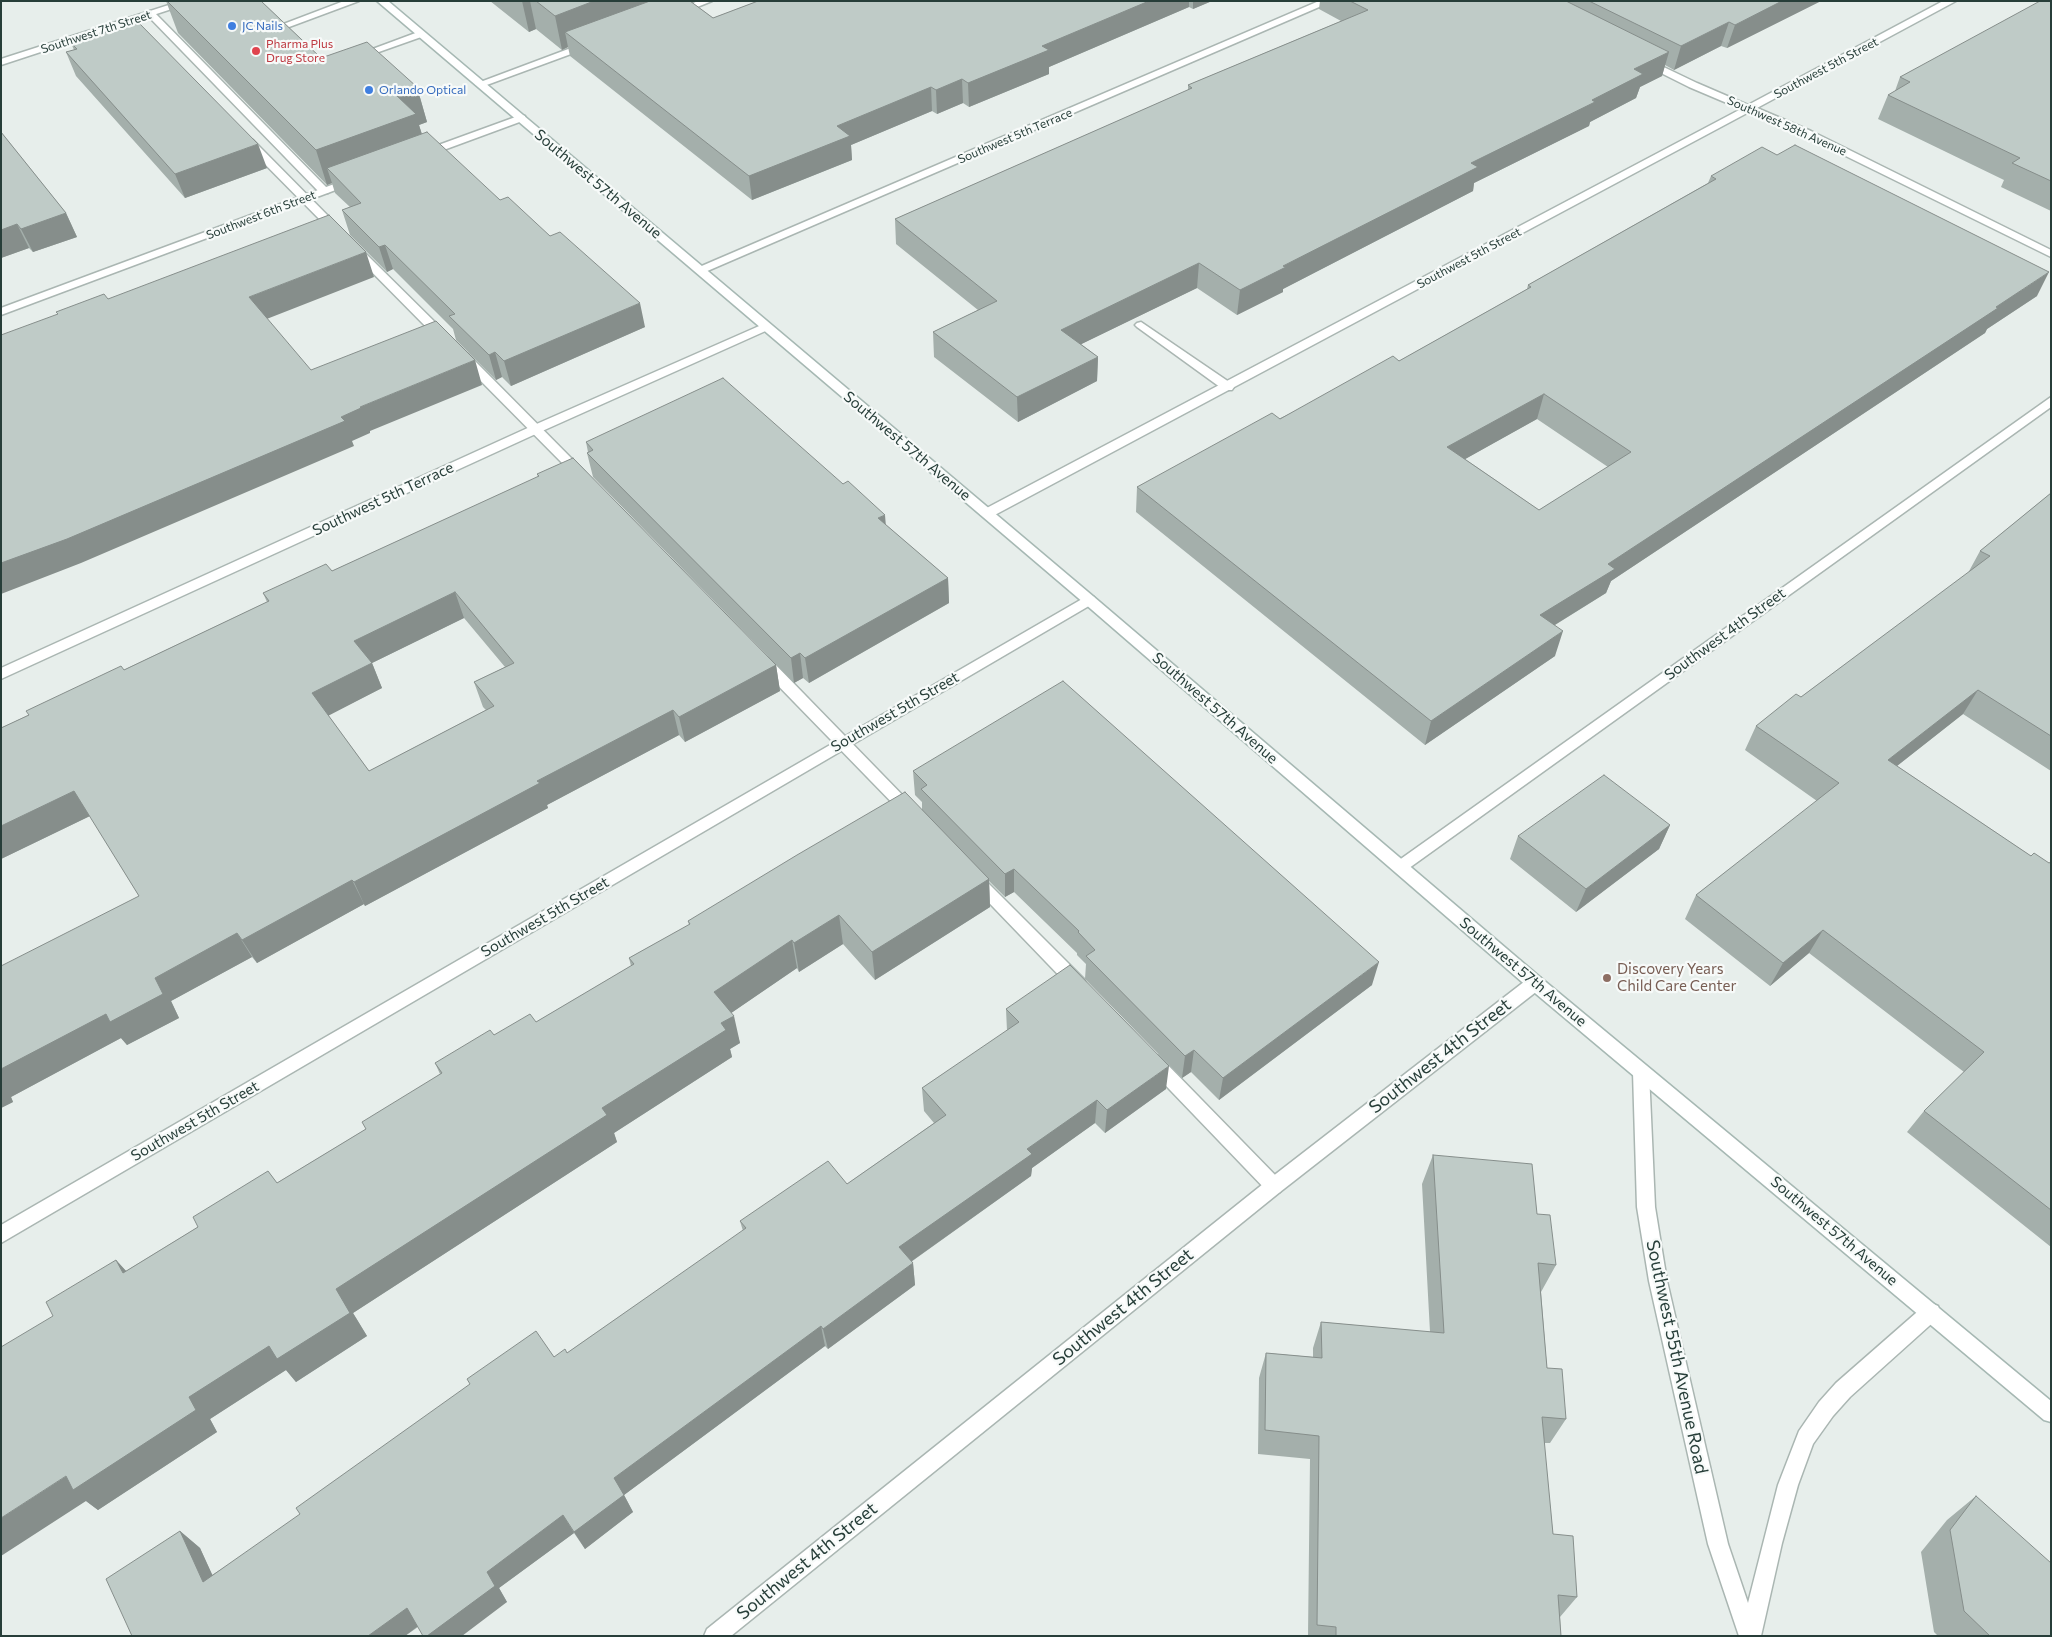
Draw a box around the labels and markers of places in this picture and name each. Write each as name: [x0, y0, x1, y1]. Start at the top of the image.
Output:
place label: JC Nails: [242, 19, 283, 33]
marker: JC Nails: [226, 20, 238, 32]
place label: Pharma Plus Drug Store: [266, 37, 333, 65]
marker: Pharma Plus Drug Store: [250, 45, 262, 57]
place label: Orlando Optical: [379, 83, 466, 97]
marker: Orlando Optical: [363, 84, 375, 96]
place label: Discovery Years Child Care Center: [1617, 960, 1736, 995]
marker: Discovery Years Child Care Center: [1601, 972, 1613, 984]

